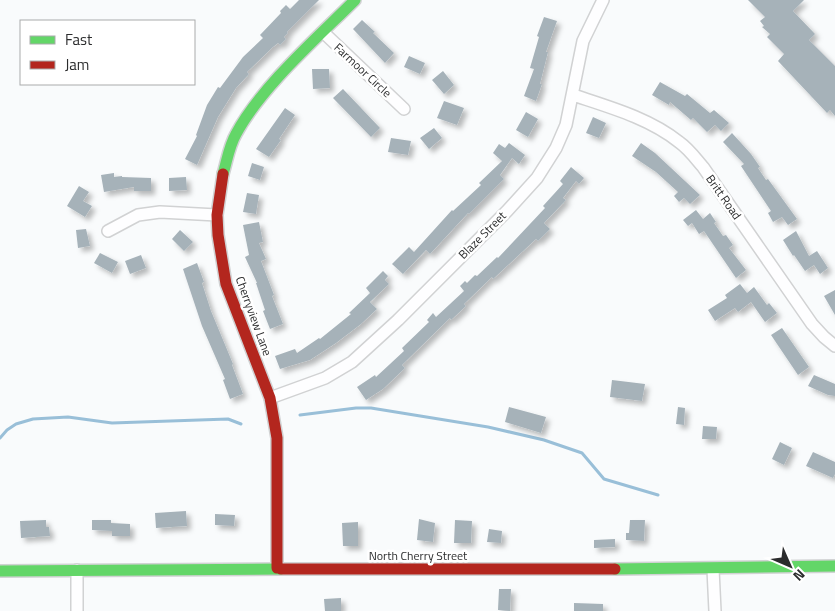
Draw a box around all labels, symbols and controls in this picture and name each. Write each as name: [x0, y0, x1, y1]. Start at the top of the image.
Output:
legend: [20, 20, 195, 85]
text: Fast: [65, 28, 93, 51]
street label: Farmoor Circle: [330, 38, 396, 102]
text: Jam: [65, 53, 89, 76]
street label: Britt Road: [702, 171, 746, 223]
street label: Blaze Street: [454, 206, 511, 263]
street label: Cherryview Lane: [231, 273, 277, 359]
north arrow: [765, 541, 815, 591]
street label: North Cherry Street: [369, 546, 468, 565]
text: N: [789, 565, 810, 586]

